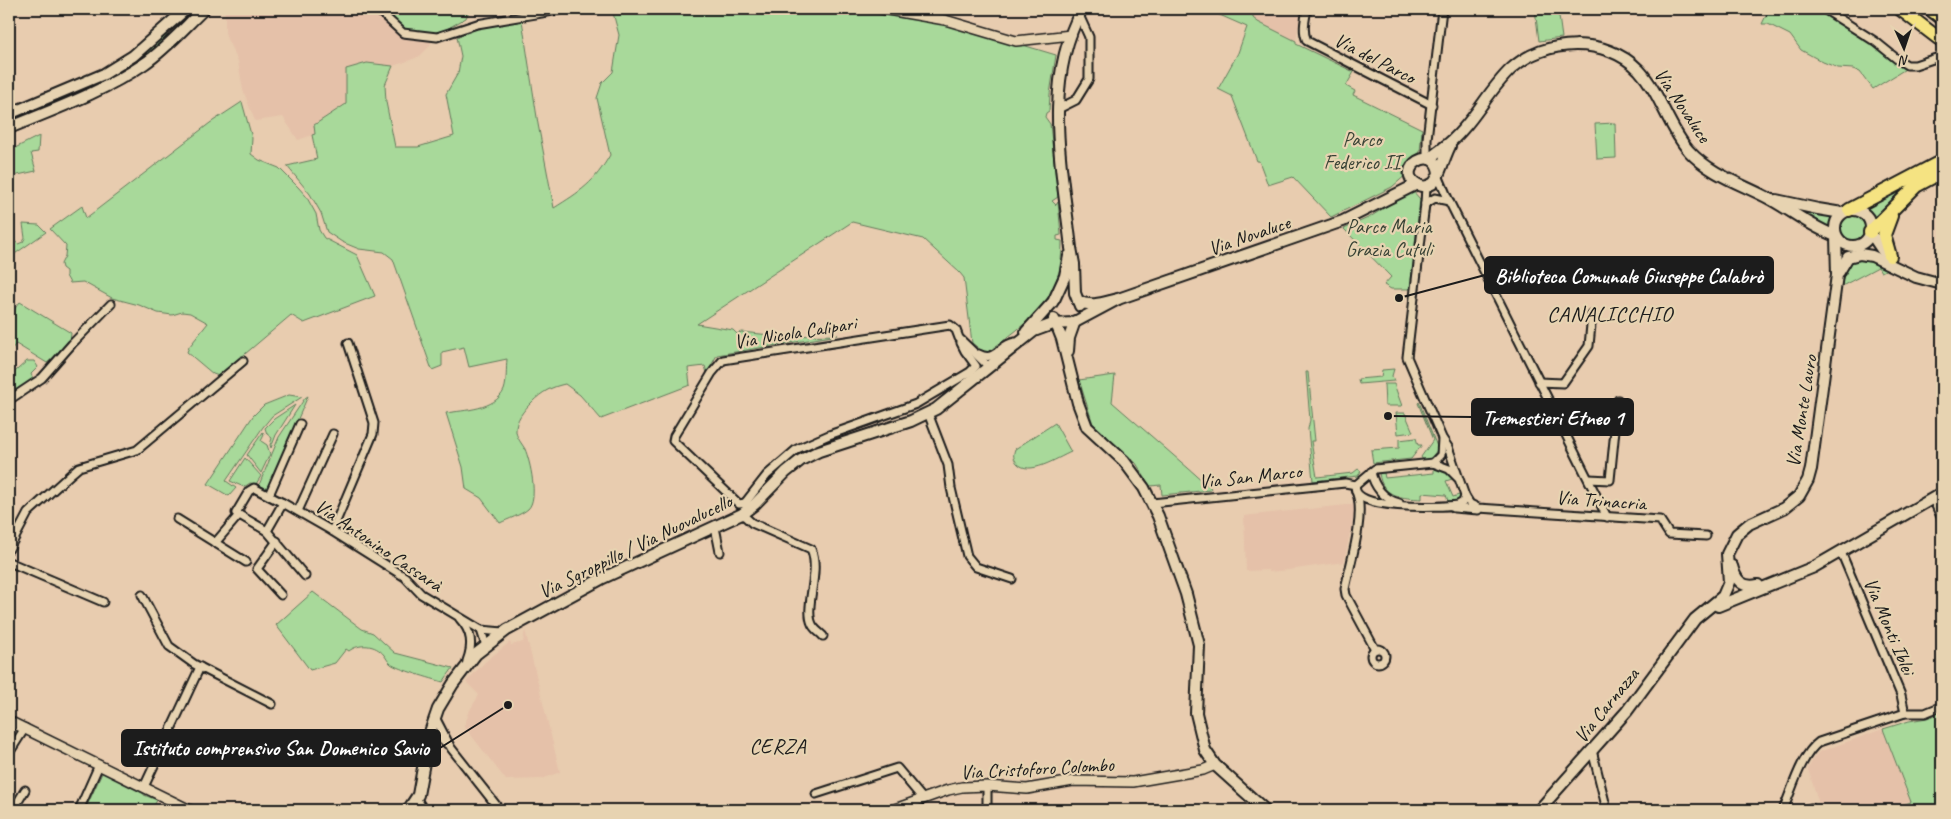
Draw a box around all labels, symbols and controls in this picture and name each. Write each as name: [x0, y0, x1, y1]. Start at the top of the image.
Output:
north arrow: [1878, 22, 1928, 72]
street label: Via del Parco: [1330, 27, 1421, 90]
text: N: [1898, 52, 1909, 69]
street label: Via Novaluce: [1649, 63, 1717, 149]
park label: Parco Federico II: [1324, 127, 1404, 175]
street label: Via Novaluce: [1205, 209, 1295, 261]
park label: Parco Maria Grazia Cutuli: [1346, 214, 1434, 262]
callout: Biblioteca Comunale Giuseppe Calabrò: [1485, 257, 1773, 293]
text: Biblioteca Comunale Giuseppe Calabrò: [1495, 263, 1765, 289]
district label: CANALICCHIO: [1547, 300, 1674, 328]
street label: Via Nicola Calipari: [732, 310, 860, 354]
street label: Via Monte Lauro: [1780, 352, 1823, 469]
callout: Tremestieri Etneo 1: [1472, 399, 1633, 435]
text: Tremestieri Etneo 1: [1482, 405, 1626, 431]
street label: Via San Marco: [1198, 458, 1305, 494]
street label: Via Trinacria: [1555, 485, 1648, 516]
street label: Via Sgroppillo / Via Nuovalucello: [534, 488, 738, 604]
street label: Via Antonino Cassarà: [310, 494, 448, 598]
street label: Via Monti Iblei: [1858, 574, 1922, 680]
street label: Via Carnazza: [1568, 661, 1646, 748]
callout: Istituto comprensivo San Domenico Savio: [122, 730, 440, 766]
district label: CERZA: [749, 733, 807, 759]
text: Istituto comprensivo San Domenico Savio: [133, 735, 431, 761]
street label: Via Cristoforo Colombo: [960, 752, 1115, 785]

